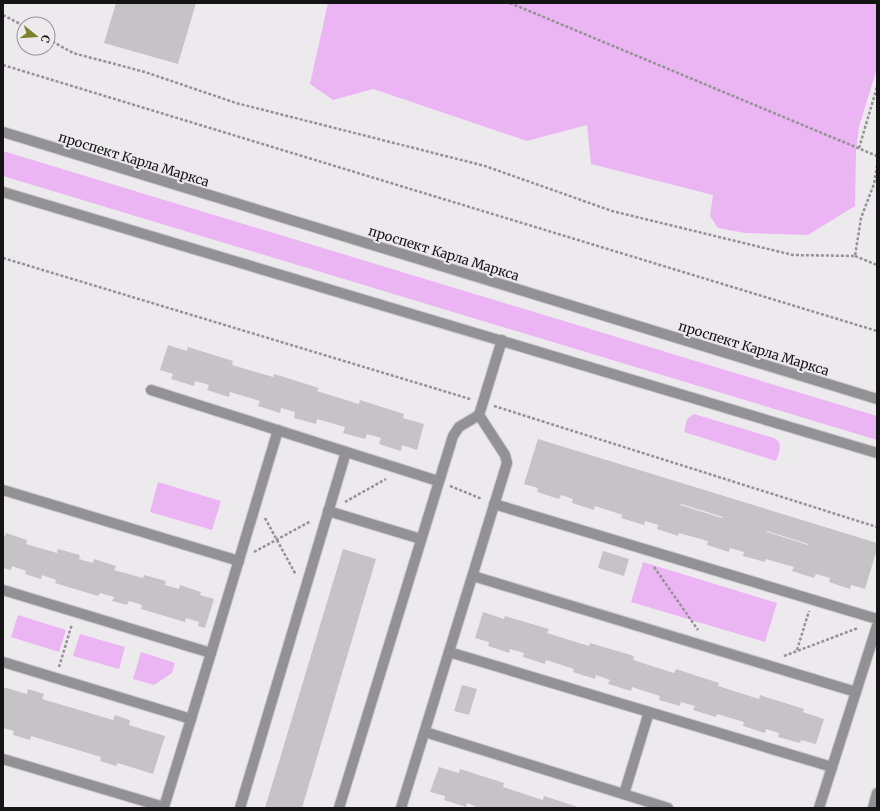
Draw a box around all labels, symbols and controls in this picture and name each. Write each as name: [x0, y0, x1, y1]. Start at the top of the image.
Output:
north arrow: [16, 16, 56, 56]
text: С: [38, 33, 53, 44]
street label: проспект Карла Маркса: [56, 128, 211, 191]
street label: проспект Карла Маркса: [366, 222, 521, 285]
street label: проспект Карла Маркса: [676, 317, 831, 380]

